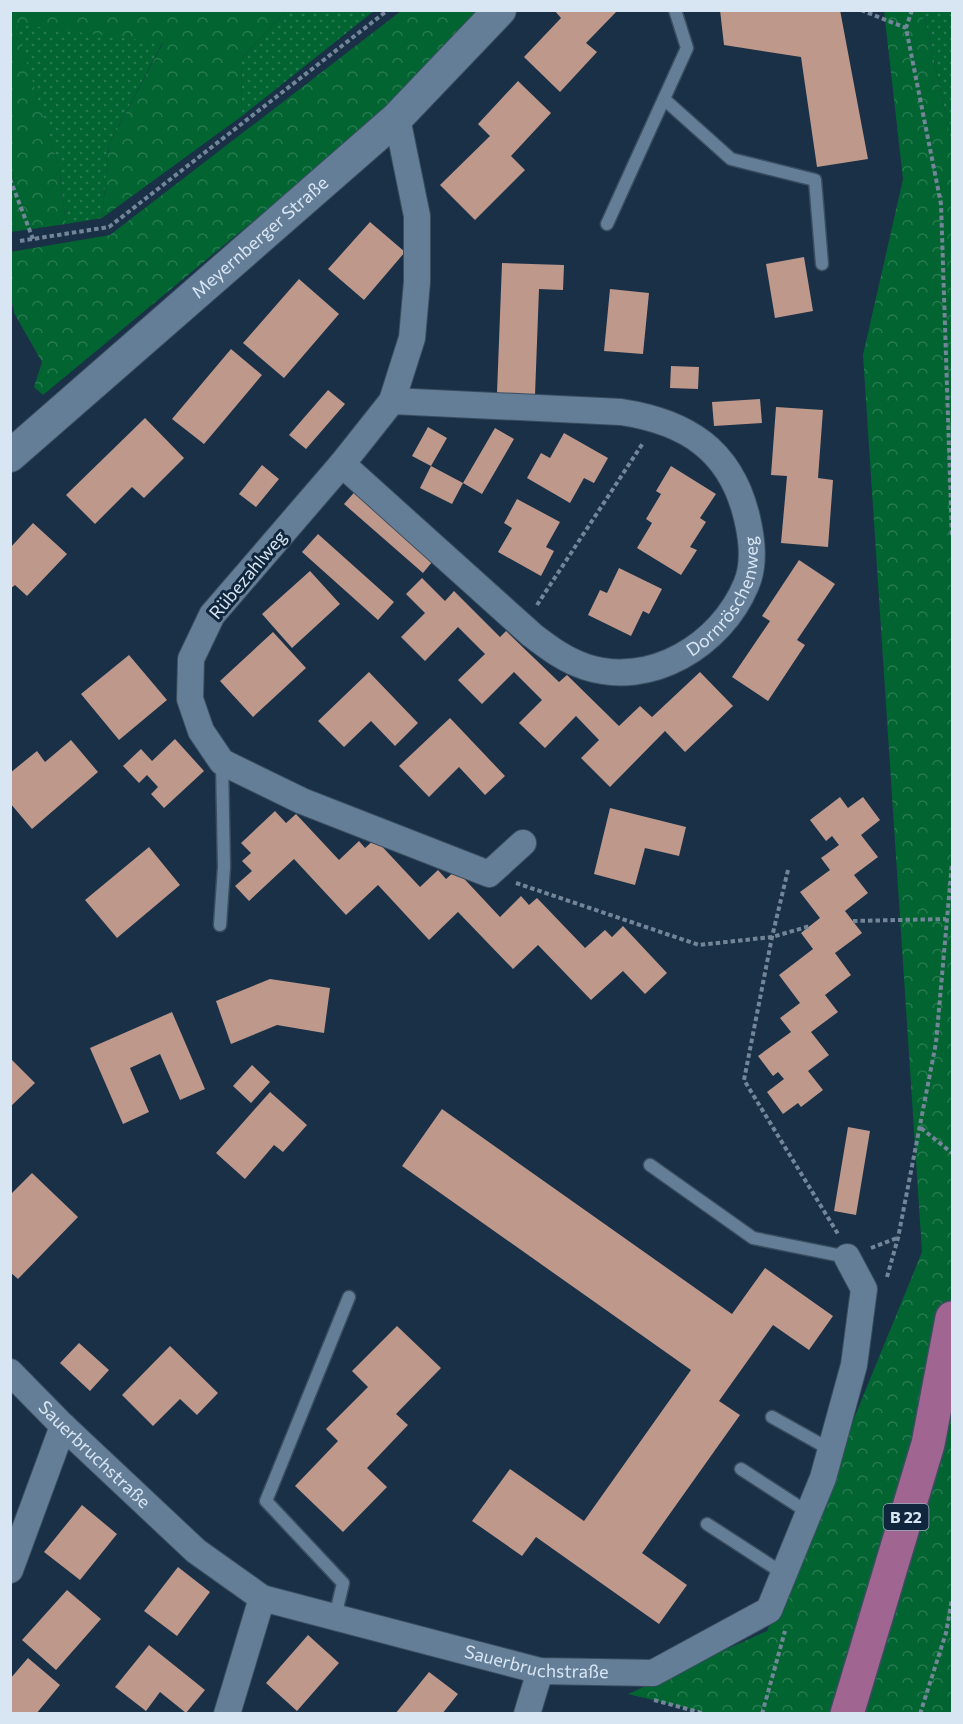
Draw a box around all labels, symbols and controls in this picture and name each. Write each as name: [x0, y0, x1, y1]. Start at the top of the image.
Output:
street label: Meyernberger Straße: [187, 171, 332, 302]
street label: Rübezahlweg: [204, 525, 291, 623]
street label: Dornröschenweg: [681, 535, 762, 661]
street label: Sauerbruchstraße: [34, 1396, 155, 1512]
road number: B 22: [884, 1504, 928, 1530]
street label: Sauerbruchstraße: [462, 1640, 609, 1682]

